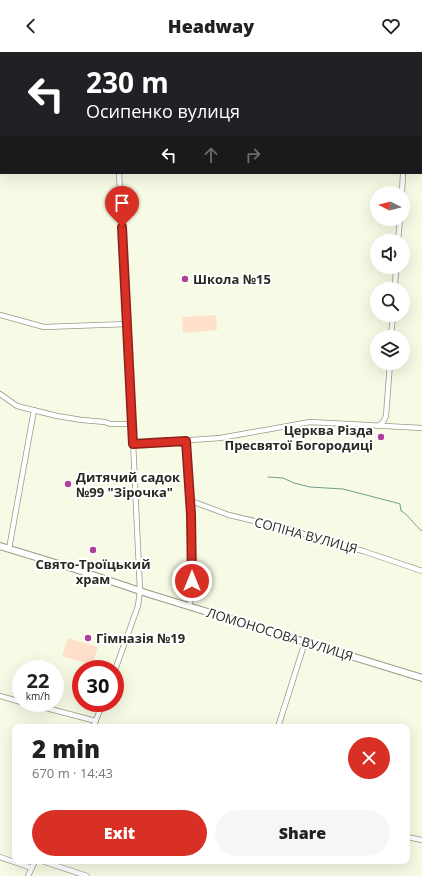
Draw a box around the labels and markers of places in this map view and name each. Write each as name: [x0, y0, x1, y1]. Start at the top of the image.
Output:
pin: [105, 186, 139, 227]
place label: Школа №15: [193, 270, 271, 288]
marker: Школа №15: [180, 274, 190, 284]
place label: Церква Різда Пресвятої Богородиці: [224, 421, 373, 454]
marker: Церква Різда Пресвятої Богородиці: [376, 432, 386, 442]
place label: Дитячий садок №99 "Зірочка": [76, 468, 181, 501]
marker: Дитячий садок №99 "Зірочка": [63, 479, 73, 489]
marker: Свято-Троїцький храм: [88, 545, 98, 555]
place label: Свято-Троїцький храм: [35, 555, 151, 588]
place label: Гімназія №19: [96, 629, 185, 647]
marker: Гімназія №19: [83, 633, 93, 643]

